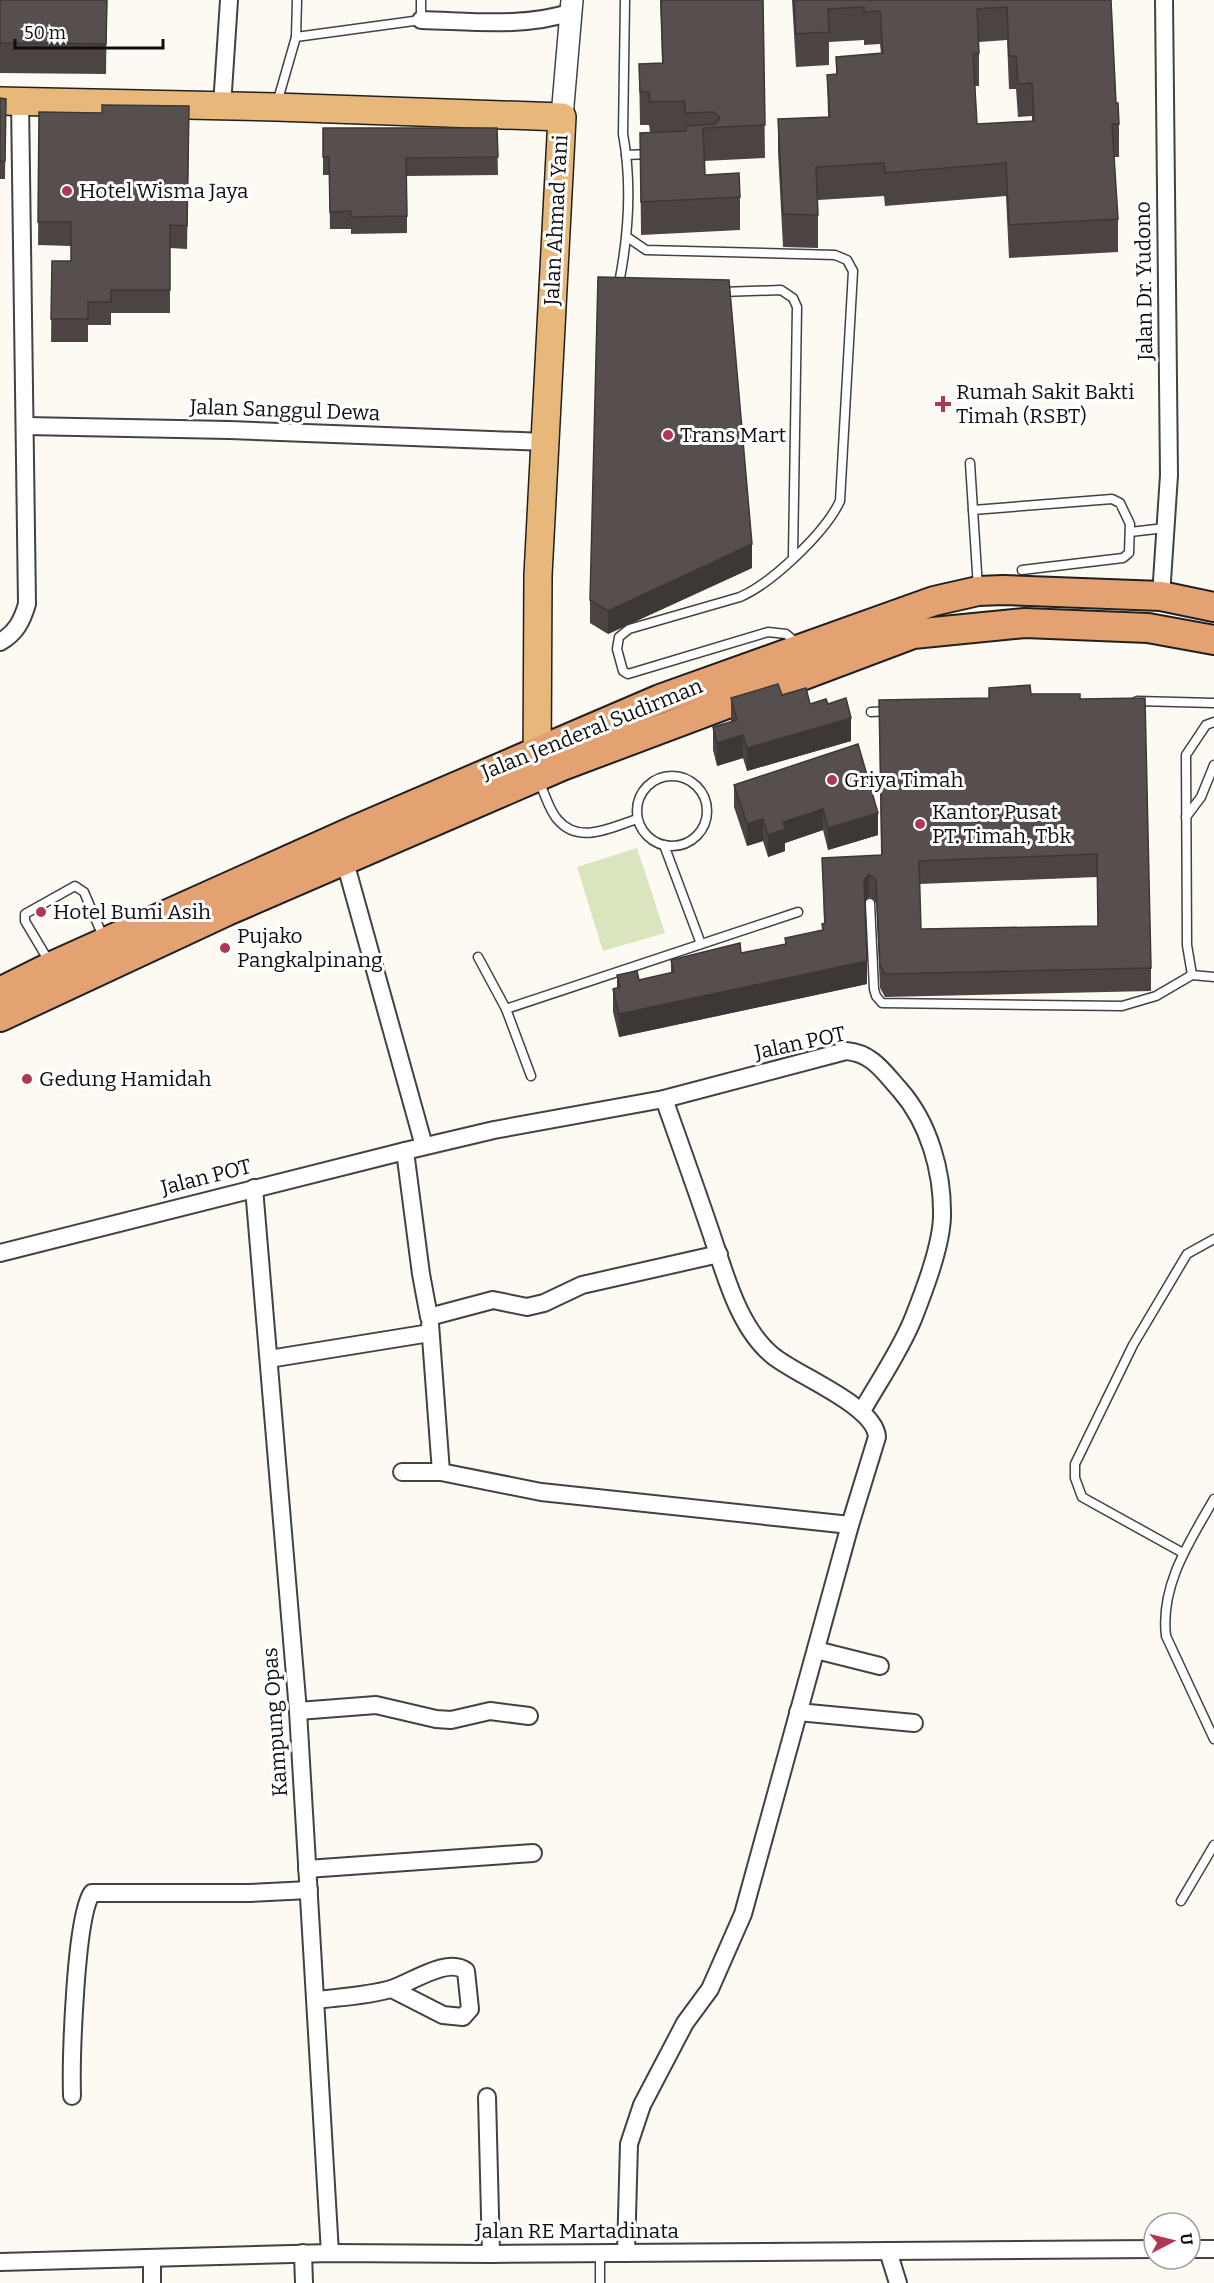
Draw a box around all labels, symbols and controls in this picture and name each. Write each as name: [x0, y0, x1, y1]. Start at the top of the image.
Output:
scale bar: [15, 12, 164, 50]
text: 50 m: [24, 22, 66, 44]
street label: Jalan Ahmad Yani: [538, 134, 573, 307]
place label: Hotel Wisma Jaya: [79, 178, 249, 204]
marker: Hotel Wisma Jaya: [60, 184, 74, 198]
street label: Jalan Dr. Yudono: [1130, 201, 1158, 362]
place label: Rumah Sakit Bakti Timah (RSBT): [956, 379, 1134, 429]
street label: Jalan Sanggul Dewa: [188, 394, 381, 426]
marker: Rumah Sakit Bakti Timah (RSBT): [934, 395, 952, 413]
place label: Trans Mart: [680, 422, 787, 448]
marker: Trans Mart: [661, 428, 675, 442]
street label: Jalan Jenderal Sudirman: [477, 673, 706, 786]
place label: Griya Timah: [844, 767, 963, 793]
marker: Griya Timah: [825, 773, 839, 787]
place label: Kantor Pusat PT. Timah, Tbk: [932, 799, 1071, 849]
marker: Kantor Pusat PT. Timah, Tbk: [913, 817, 927, 831]
place label: Hotel Bumi Asih: [53, 899, 211, 925]
marker: Hotel Bumi Asih: [34, 905, 48, 919]
place label: Pujako Pangkalpinang: [237, 923, 383, 973]
marker: Pujako Pangkalpinang: [218, 941, 232, 955]
street label: Jalan POT: [751, 1021, 848, 1066]
place label: Gedung Hamidah: [39, 1066, 212, 1092]
marker: Gedung Hamidah: [20, 1072, 34, 1086]
street label: Jalan POT: [157, 1153, 254, 1201]
street label: Kampung Opas: [257, 1646, 293, 1798]
north arrow: [1142, 2211, 1202, 2271]
street label: Jalan RE Martadinata: [474, 2218, 680, 2244]
text: U: [1176, 2232, 1197, 2246]

